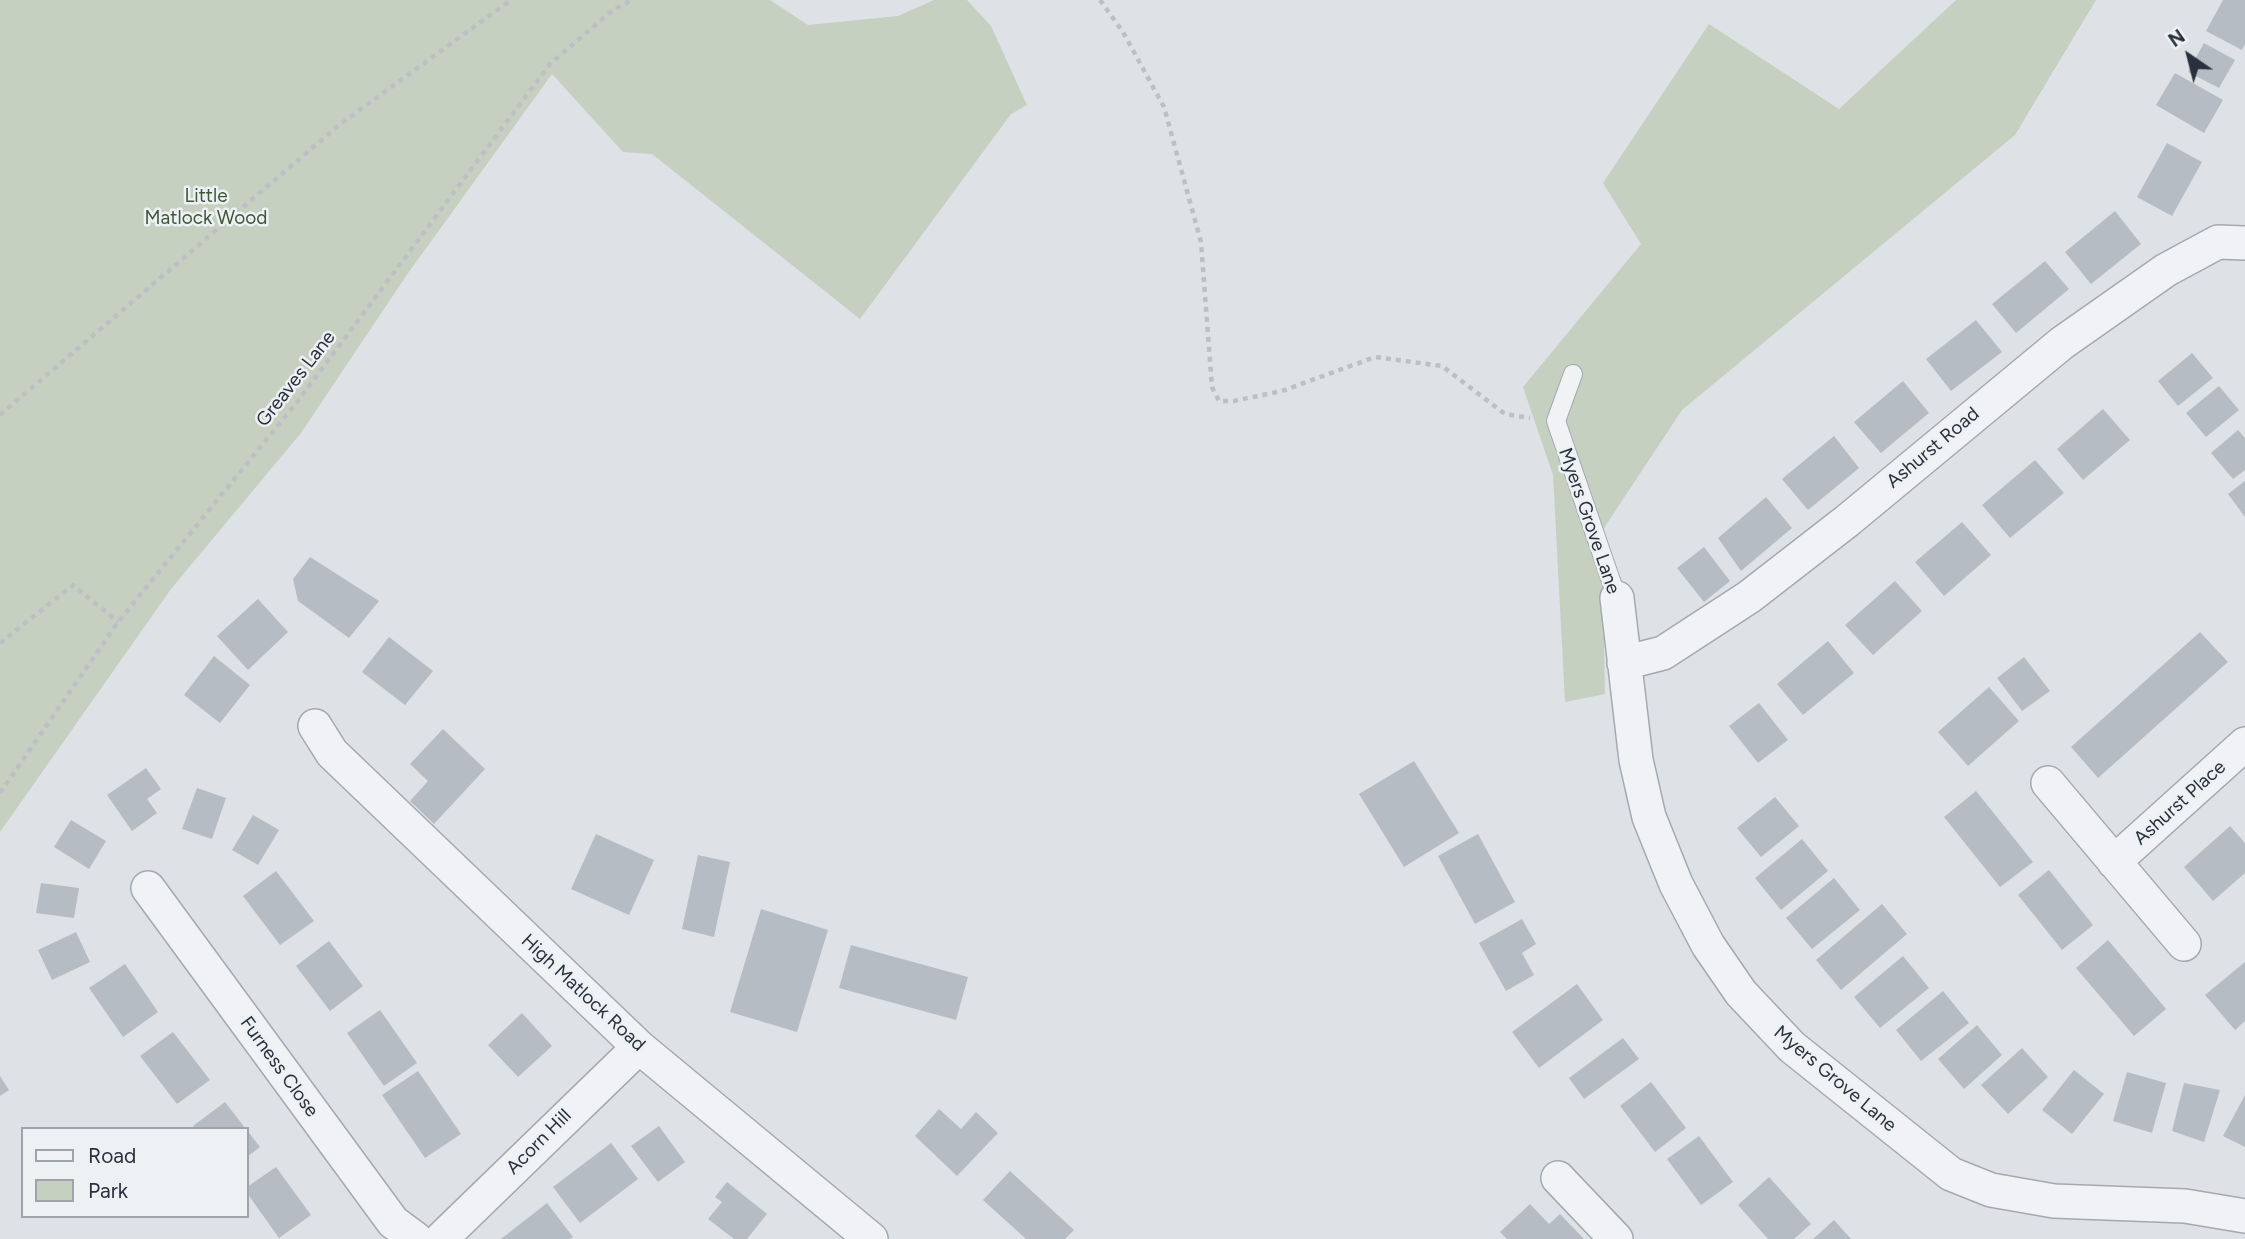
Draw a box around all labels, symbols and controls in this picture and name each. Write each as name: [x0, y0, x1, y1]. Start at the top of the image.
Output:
north arrow: [2154, 21, 2224, 91]
text: N: [2164, 25, 2189, 52]
park label: Little Matlock Wood: [145, 185, 267, 229]
street label: Greaves Lane: [252, 327, 340, 431]
street label: Ashurst Road: [1882, 403, 1984, 493]
street label: Myers Grove Lane: [1553, 445, 1625, 597]
street label: Ashurst Place: [2129, 756, 2231, 850]
street label: High Matlock Road: [516, 930, 650, 1056]
street label: Furness Close: [235, 1012, 323, 1122]
street label: Myers Grove Lane: [1769, 1021, 1901, 1137]
street label: Acorn Hill: [502, 1105, 576, 1179]
legend: [21, 1127, 248, 1218]
text: Road: [88, 1143, 136, 1168]
text: Park: [88, 1178, 128, 1203]

